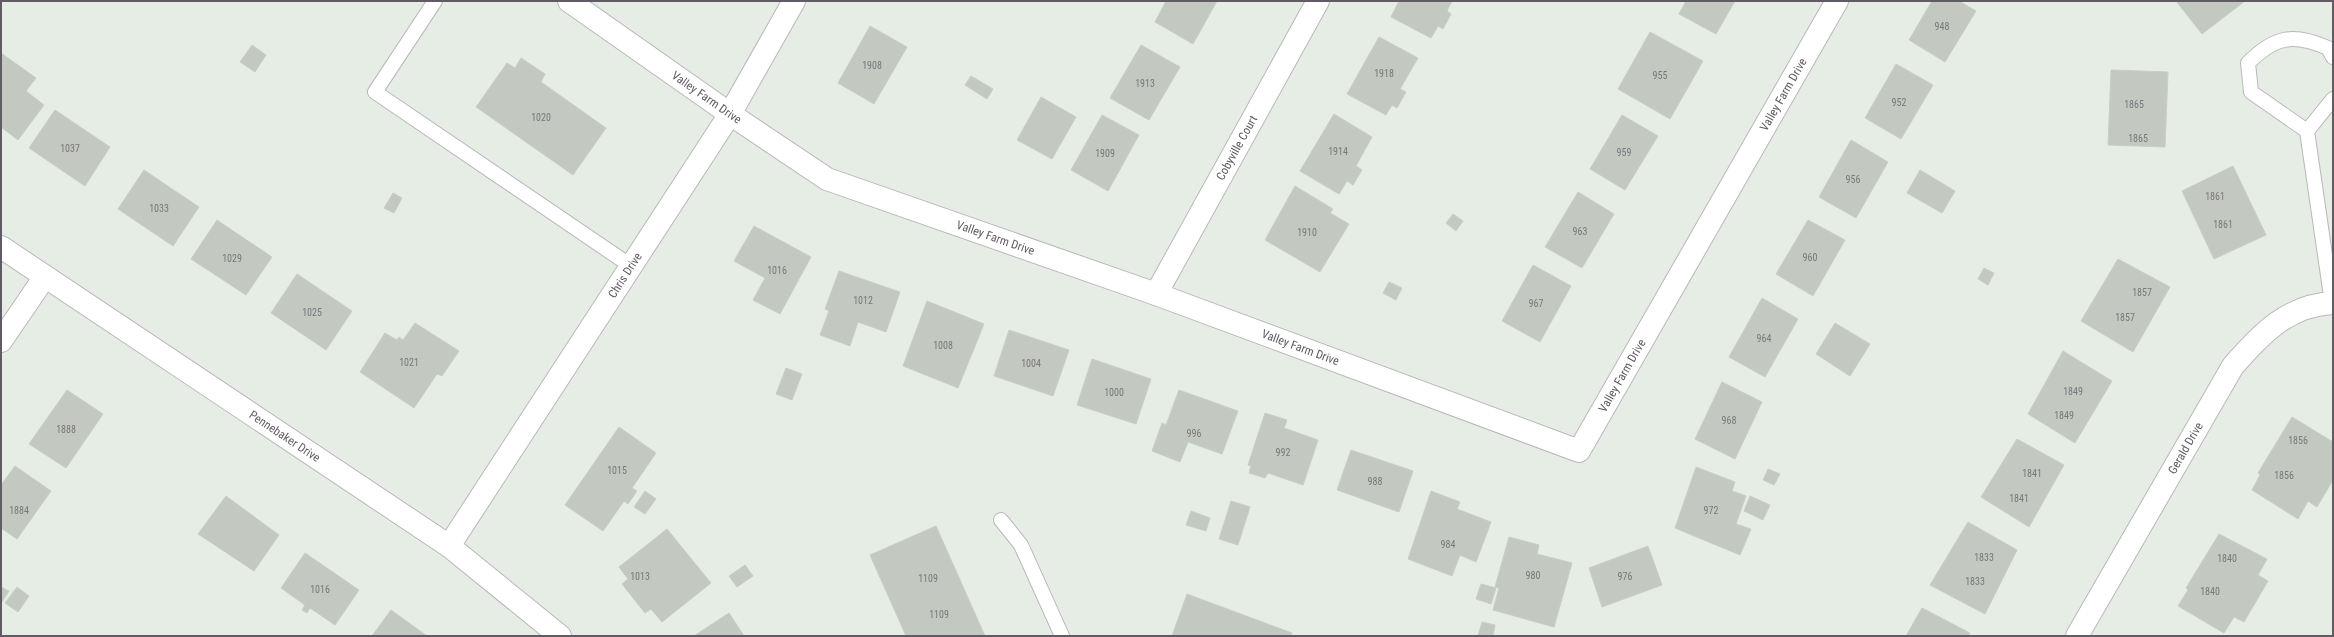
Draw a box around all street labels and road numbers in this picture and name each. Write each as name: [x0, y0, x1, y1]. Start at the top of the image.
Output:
street label: Valley Farm Drive: [1757, 55, 1810, 134]
street label: Valley Farm Drive: [669, 68, 744, 127]
street label: Cobyville Court: [1213, 113, 1260, 183]
street label: Valley Farm Drive: [955, 218, 1037, 258]
street label: Chris Drive: [605, 250, 645, 301]
street label: Valley Farm Drive: [1260, 327, 1342, 369]
street label: Valley Farm Drive: [1596, 336, 1649, 415]
street label: Pennebaker Drive: [246, 408, 323, 465]
street label: Gerald Drive: [2165, 419, 2206, 476]

